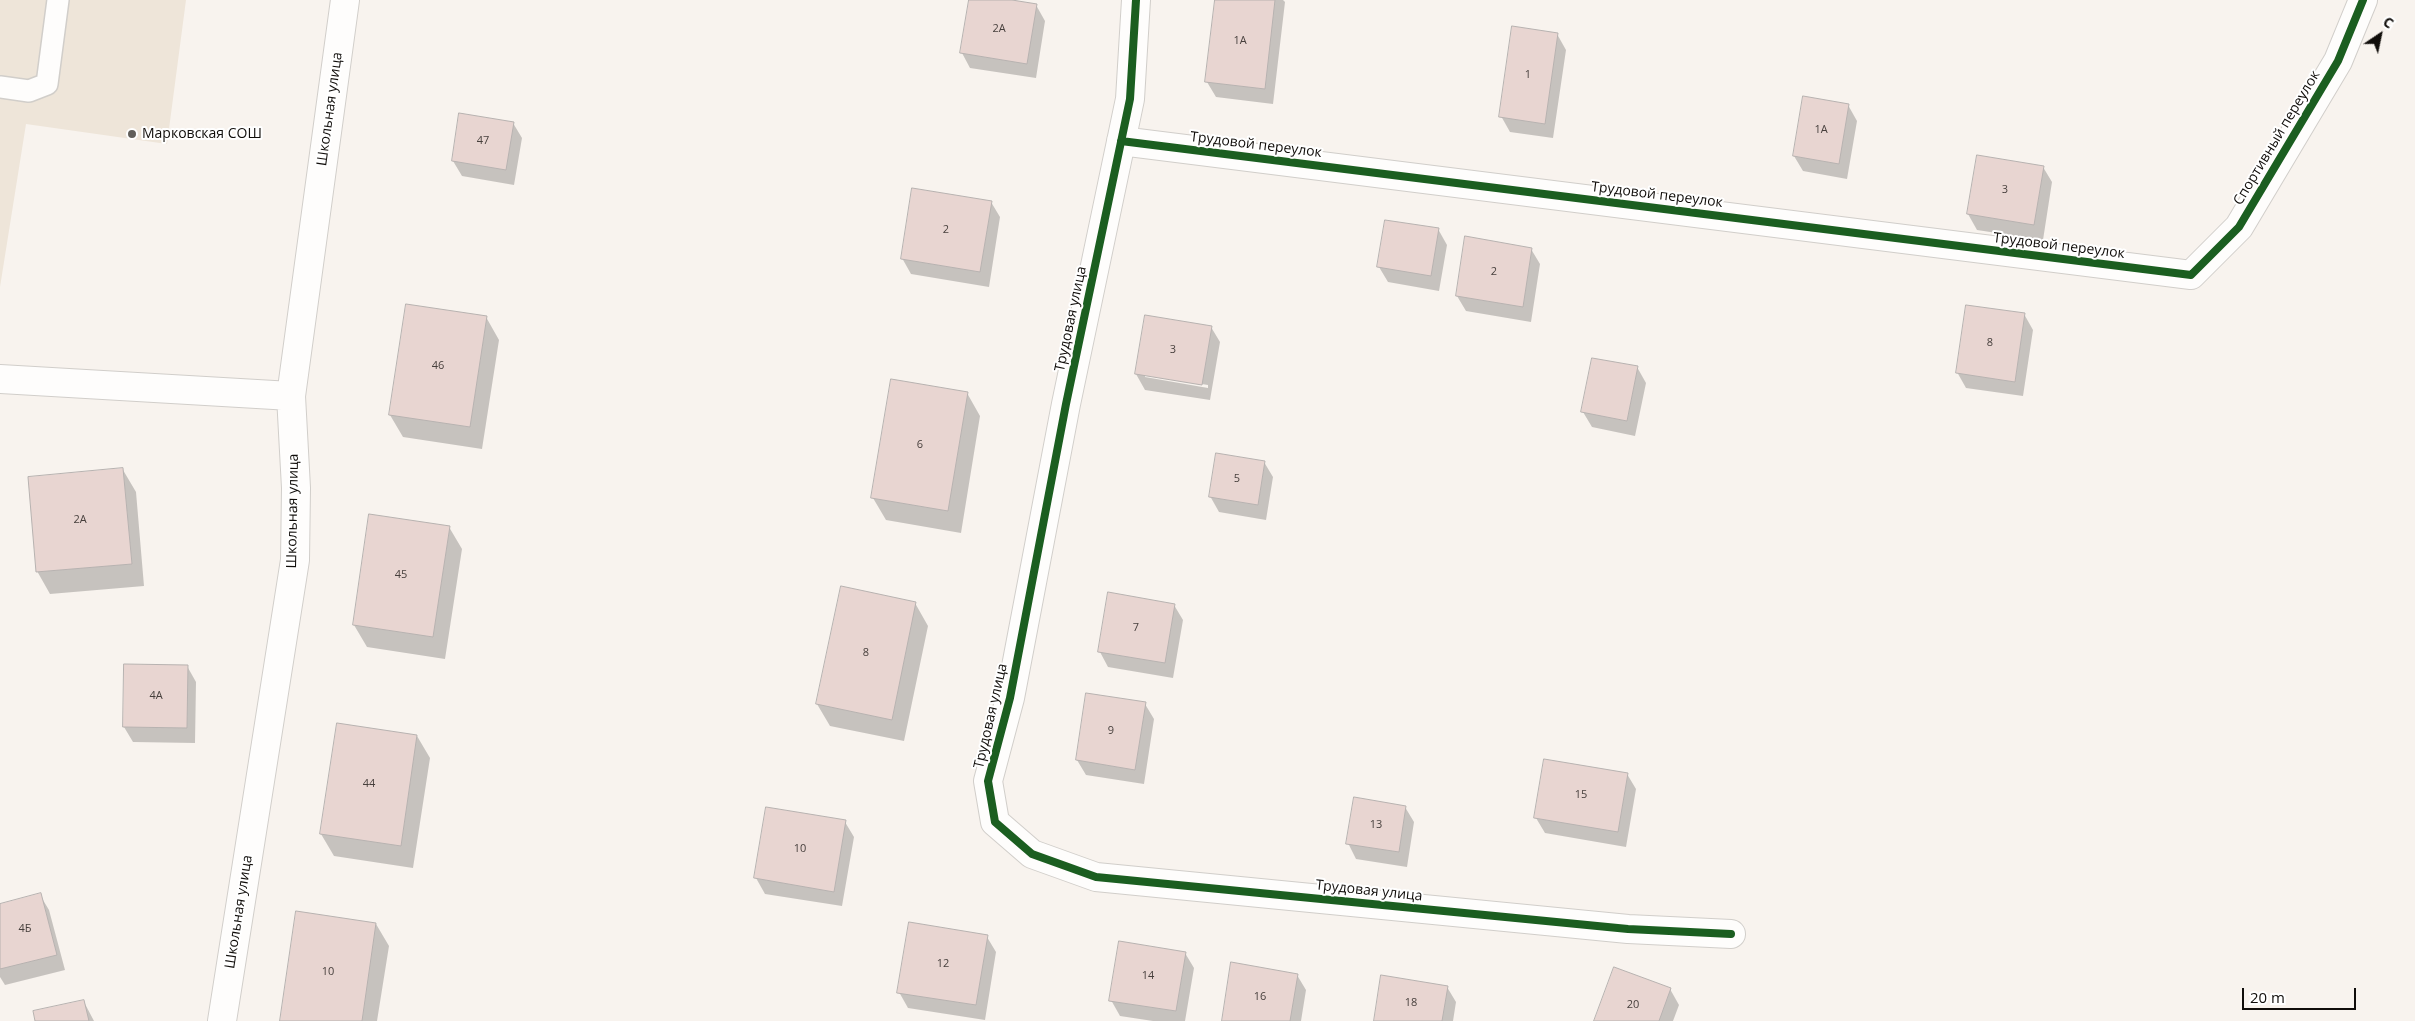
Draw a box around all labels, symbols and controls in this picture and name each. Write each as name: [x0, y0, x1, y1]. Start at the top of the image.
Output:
north arrow: [2355, 10, 2405, 60]
text: С: [2380, 12, 2398, 33]
house number: 2А: [992, 22, 1006, 36]
house number: 1А: [1233, 34, 1247, 48]
street label: Школьная улица: [314, 51, 346, 167]
house number: 1: [1525, 68, 1531, 82]
street label: Спортивный переулок: [2230, 68, 2324, 208]
house number: 1А: [1814, 123, 1828, 137]
place label: Марковская СОШ: [142, 126, 262, 142]
marker: Марковская СОШ: [126, 128, 138, 140]
street label: Трудовой переулок: [1189, 129, 1323, 161]
house number: 47: [477, 134, 489, 148]
street label: Трудовой переулок: [1590, 179, 1724, 211]
house number: 3: [2002, 183, 2008, 197]
house number: 2: [943, 223, 949, 237]
street label: Трудовой переулок: [1992, 230, 2126, 262]
street label: Трудовая улица: [1052, 265, 1090, 373]
house number: 2: [1491, 265, 1497, 279]
house number: 8: [1987, 336, 1993, 350]
house number: 3: [1170, 343, 1176, 357]
house number: 46: [432, 359, 444, 373]
house number: 6: [917, 438, 923, 452]
street label: Школьная улица: [284, 453, 302, 569]
house number: 5: [1234, 472, 1240, 486]
house number: 2А: [73, 513, 87, 527]
house number: 45: [395, 568, 407, 582]
house number: 7: [1133, 621, 1139, 635]
house number: 8: [863, 646, 869, 660]
street label: Трудовая улица: [971, 662, 1011, 770]
house number: 4А: [149, 689, 163, 703]
house number: 9: [1108, 724, 1114, 738]
house number: 44: [363, 777, 375, 791]
house number: 15: [1575, 788, 1587, 802]
house number: 13: [1370, 818, 1382, 832]
house number: 10: [794, 842, 806, 856]
street label: Школьная улица: [222, 854, 256, 970]
street label: Трудовая улица: [1315, 877, 1423, 905]
house number: 4Б: [18, 922, 32, 936]
house number: 12: [937, 957, 949, 971]
house number: 10: [322, 965, 334, 979]
house number: 14: [1142, 969, 1154, 983]
scale bar: [2245, 978, 2359, 1010]
text: 20 m: [2250, 987, 2285, 1007]
house number: 16: [1254, 990, 1266, 1004]
house number: 18: [1405, 996, 1417, 1010]
house number: 20: [1627, 998, 1639, 1012]

